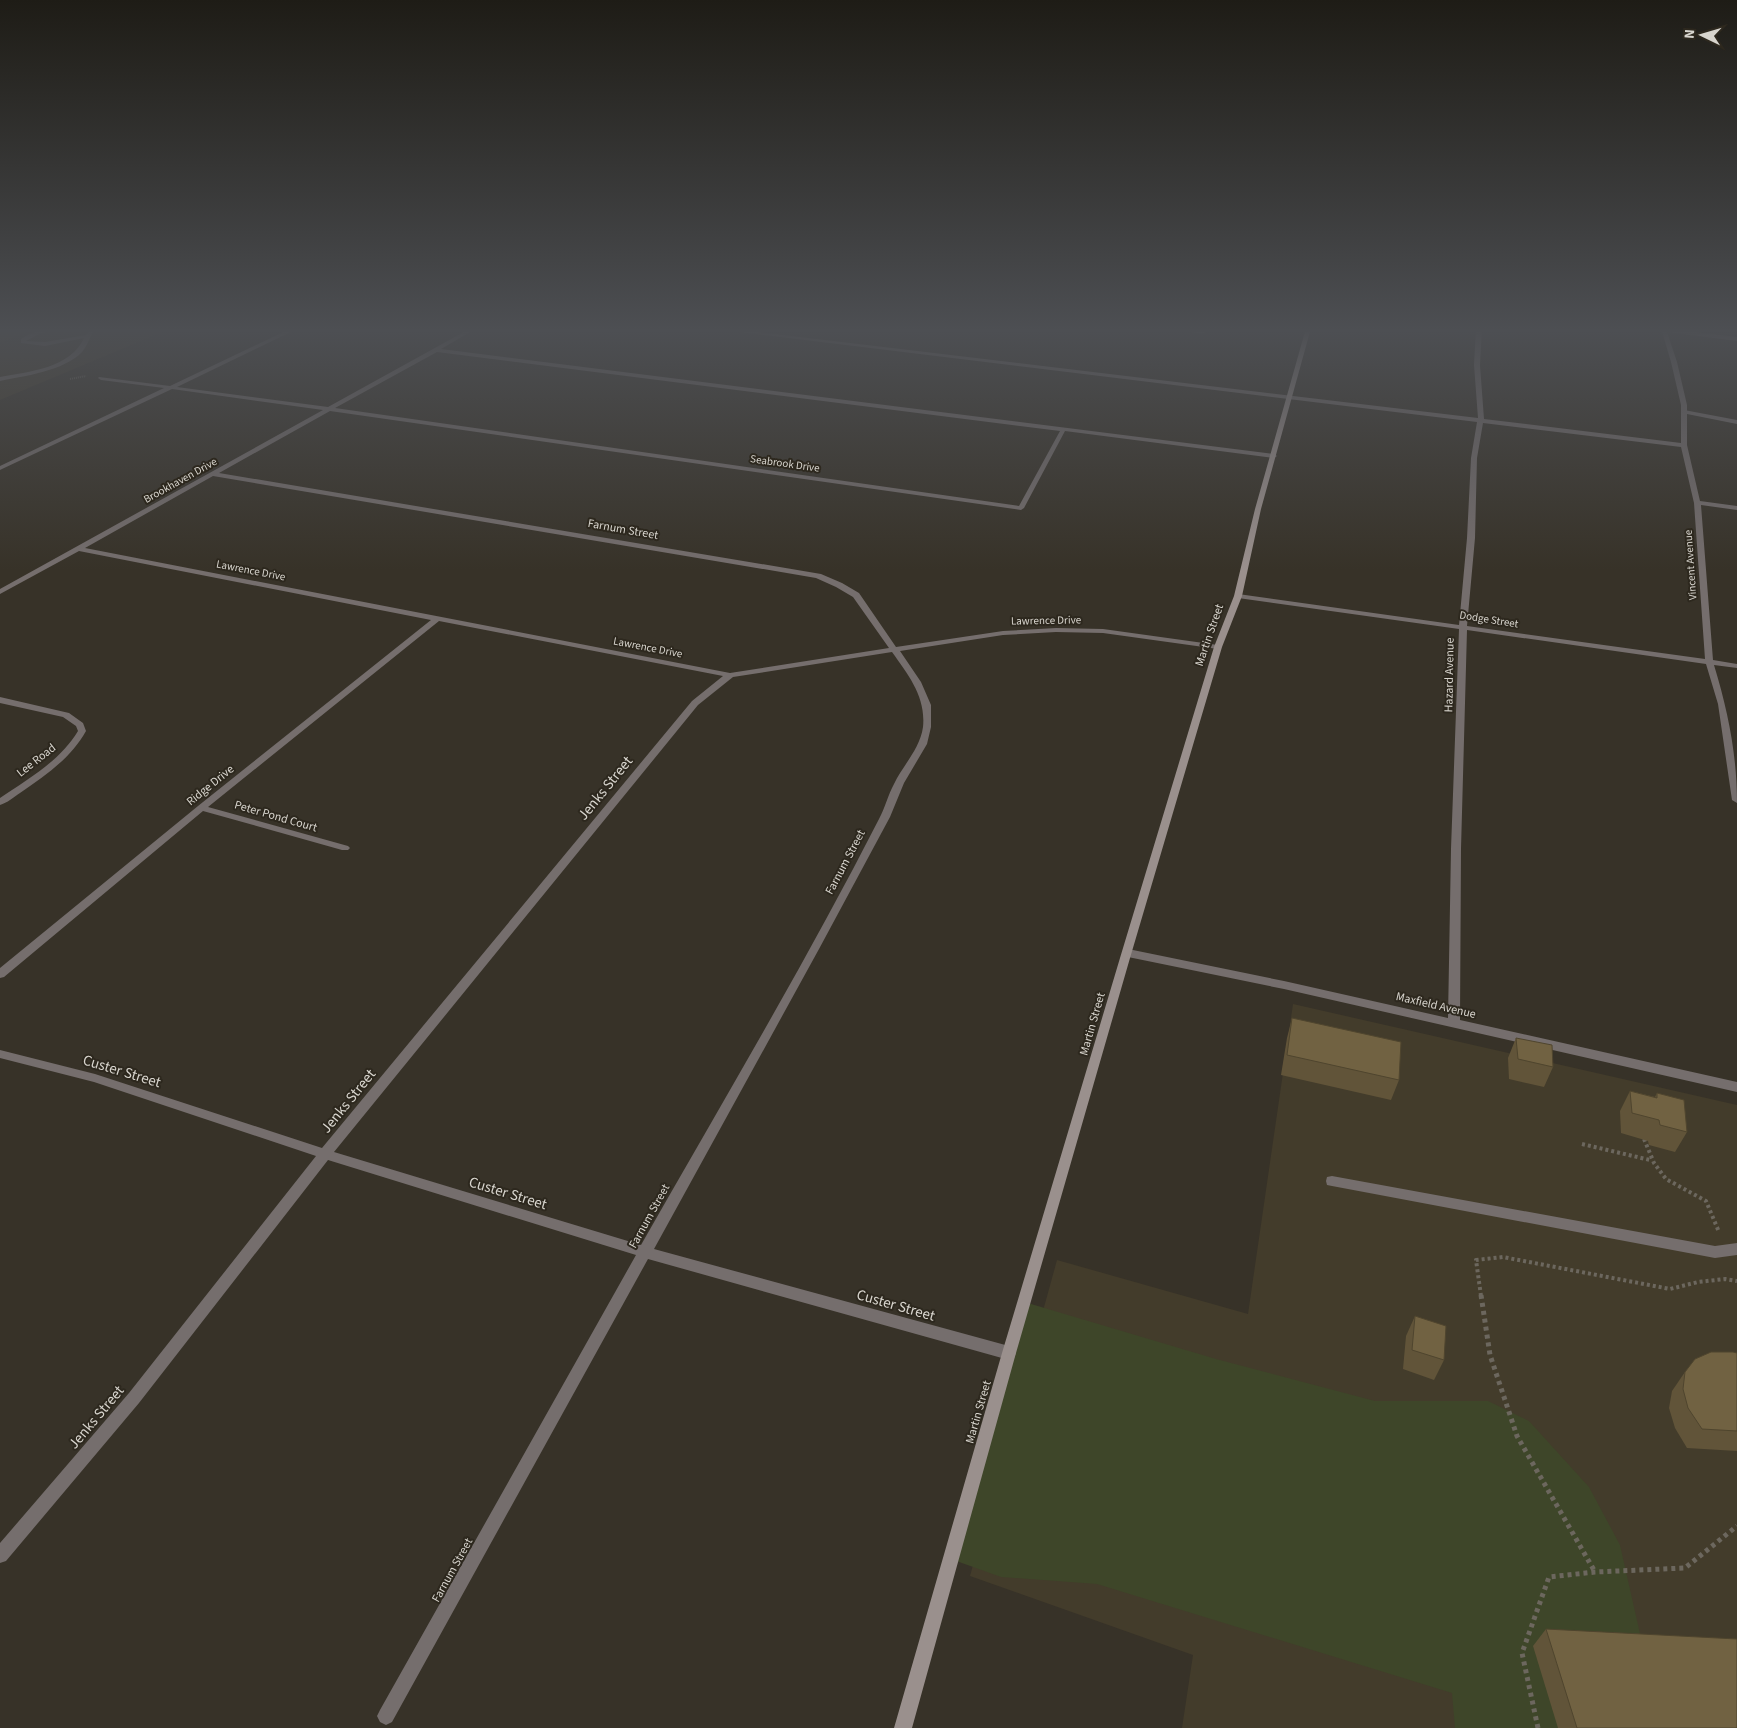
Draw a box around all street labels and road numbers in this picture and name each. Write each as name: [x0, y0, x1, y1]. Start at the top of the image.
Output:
street label: Seabrook Drive: [749, 451, 821, 476]
street label: Brookhaven Drive: [141, 454, 220, 507]
street label: Farnum Street: [586, 515, 659, 544]
street label: Vincent Avenue: [1681, 529, 1700, 601]
street label: Lawrence Drive: [215, 556, 287, 585]
street label: Martin Street: [1191, 602, 1228, 669]
street label: Dodge Street: [1458, 607, 1520, 632]
street label: Lawrence Drive: [1011, 612, 1082, 629]
street label: Lawrence Drive: [612, 633, 684, 662]
street label: Hazard Avenue: [1440, 637, 1459, 713]
street label: Lee Road: [13, 740, 60, 781]
street label: Jenks Street: [573, 752, 638, 825]
street label: Ridge Drive: [183, 761, 238, 810]
street label: Peter Pond Court: [232, 797, 319, 836]
street label: Farnum Street: [821, 827, 870, 898]
street label: Maxfield Avenue: [1394, 988, 1478, 1023]
street label: Martin Street: [1075, 991, 1110, 1058]
street label: Custer Street: [80, 1050, 163, 1093]
street label: Jenks Street: [316, 1065, 381, 1138]
street label: Custer Street: [466, 1172, 549, 1215]
street label: Farnum Street: [625, 1181, 674, 1252]
street label: Custer Street: [854, 1284, 938, 1327]
street label: Martin Street: [961, 1379, 996, 1446]
street label: Jenks Street: [64, 1381, 129, 1454]
street label: Farnum Street: [428, 1535, 477, 1606]

